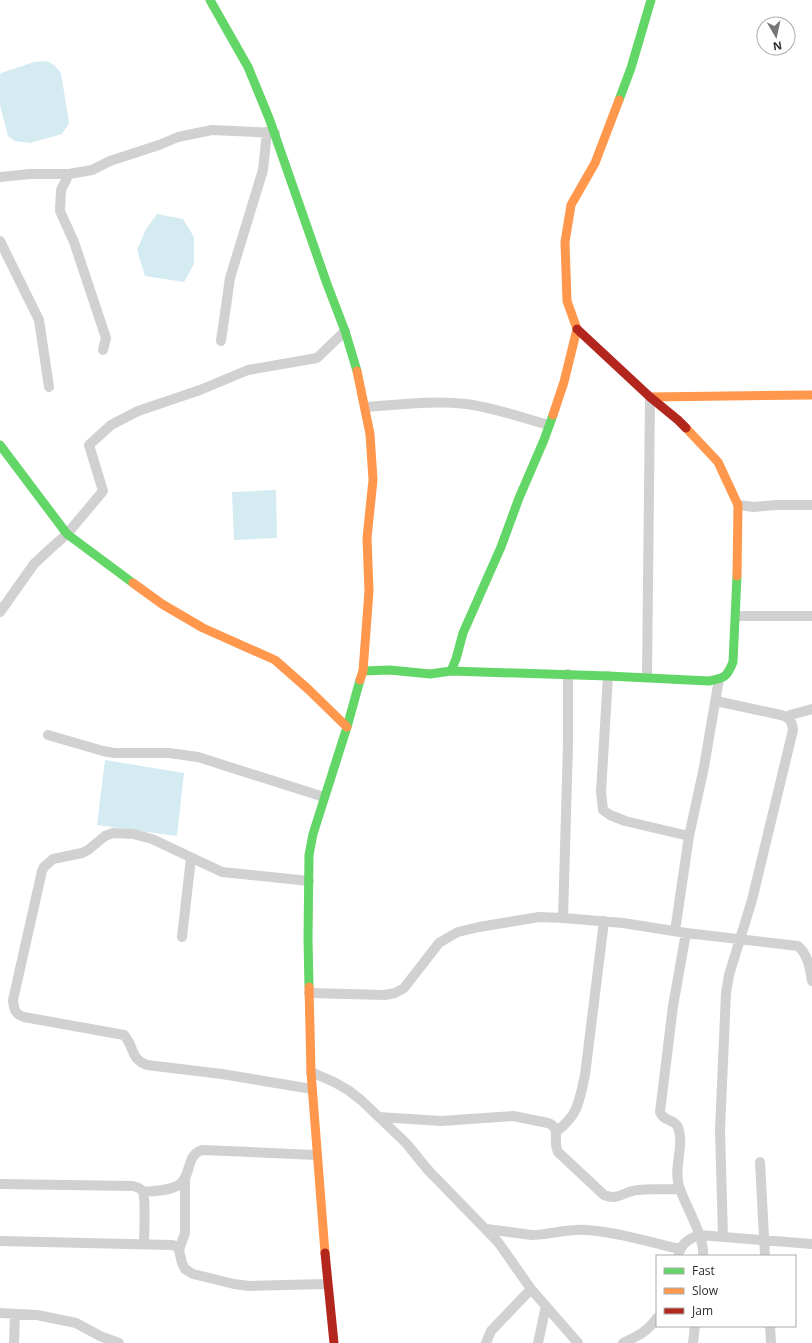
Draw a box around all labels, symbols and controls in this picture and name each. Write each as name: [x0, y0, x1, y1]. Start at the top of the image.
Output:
north arrow: [756, 16, 796, 56]
text: N: [772, 38, 783, 54]
legend: [656, 1255, 796, 1327]
text: Fast: [692, 1262, 715, 1279]
text: Slow: [692, 1282, 719, 1299]
text: Jam: [691, 1302, 713, 1319]

